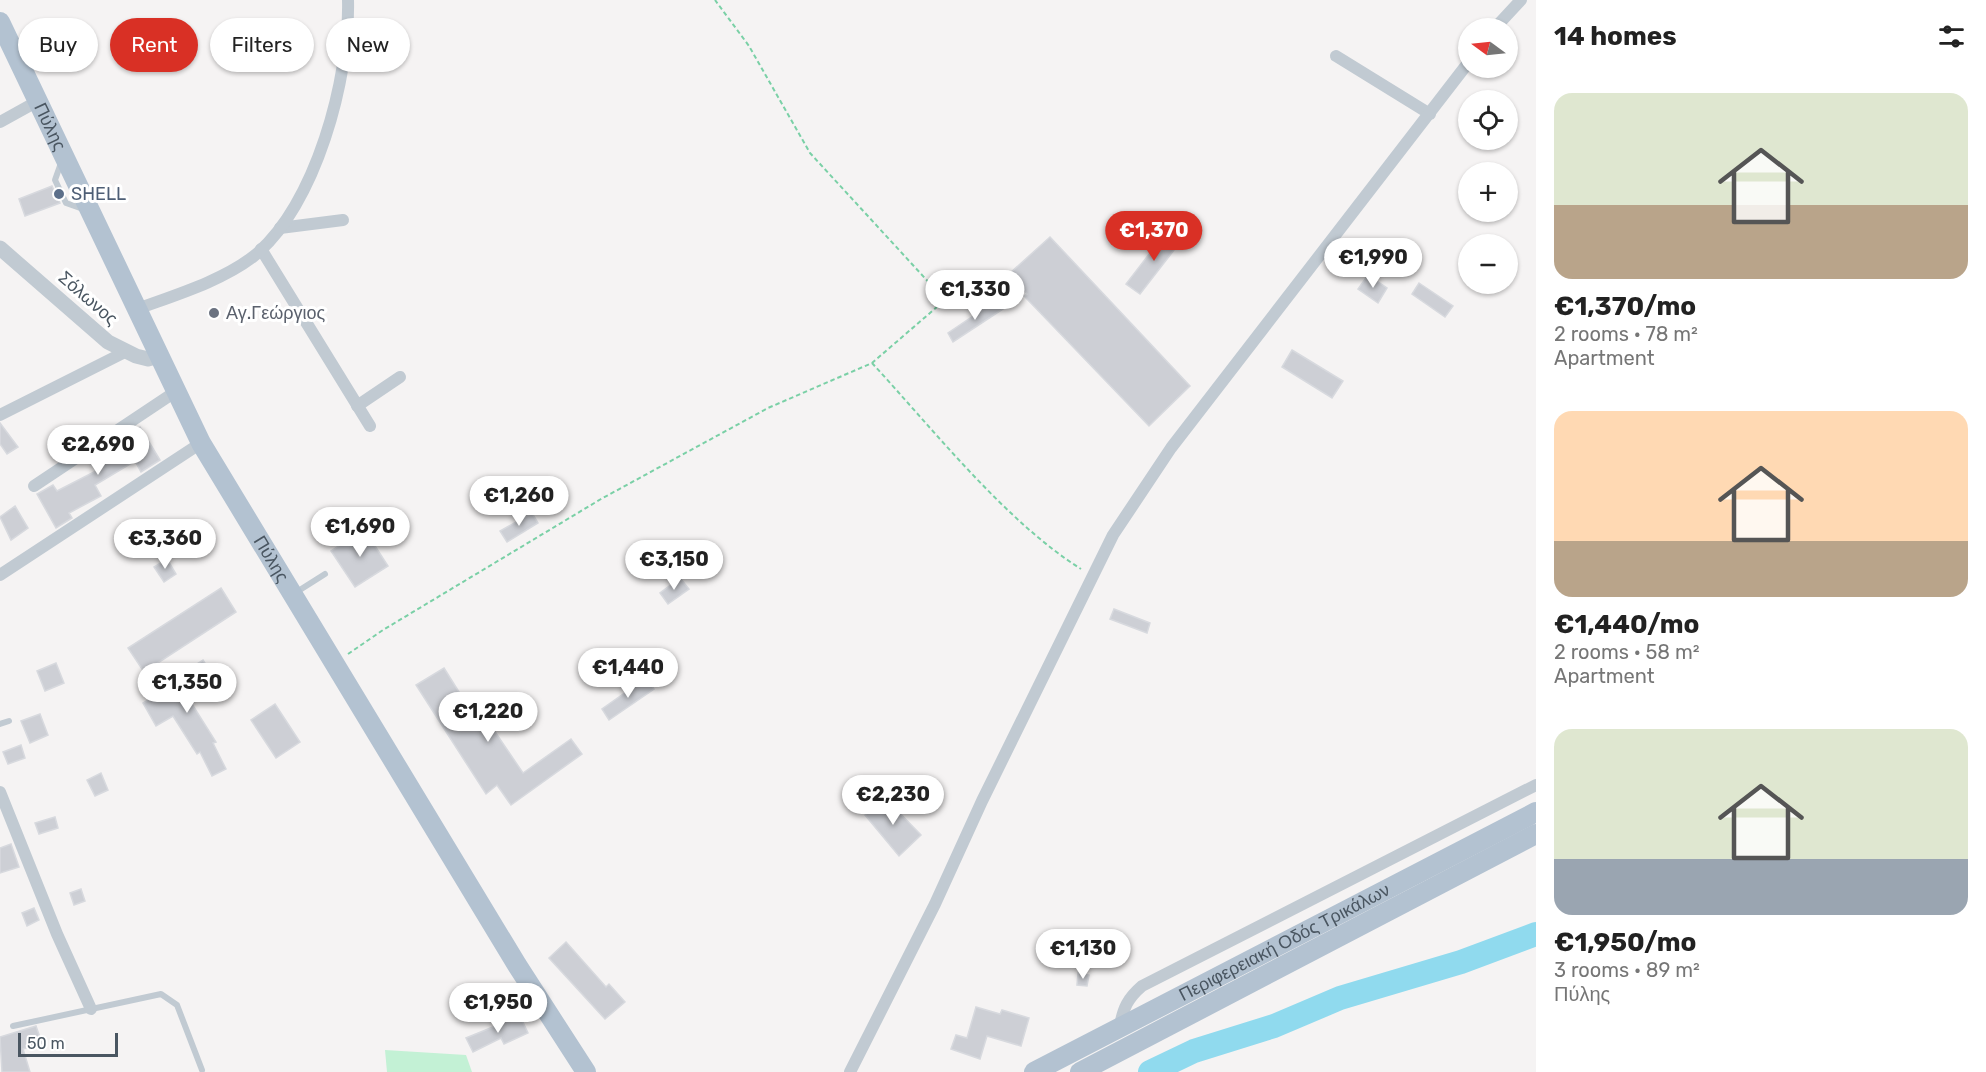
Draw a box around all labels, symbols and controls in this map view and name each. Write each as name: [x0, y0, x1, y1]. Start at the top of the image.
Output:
chip: Buy: [18, 18, 98, 72]
chip: Rent: [110, 18, 198, 72]
chip: Filters: [210, 18, 314, 72]
chip: New: [326, 18, 410, 72]
north arrow: [1458, 18, 1518, 78]
map controls: [1458, 18, 1518, 294]
icon: filters: [1935, 20, 1968, 53]
text: 14 homes: [1554, 21, 1677, 52]
button: locate: [1458, 90, 1518, 150]
street label: Πύλης: [29, 99, 71, 155]
icon: home: [1707, 132, 1815, 240]
button: +: [1458, 162, 1518, 222]
place label: SHELL: [71, 183, 126, 205]
marker: SHELL: [52, 187, 66, 201]
pin: €1,370: [1105, 211, 1203, 262]
text: €1,370: [1119, 218, 1189, 242]
button: −: [1458, 234, 1518, 294]
pin: €1,990: [1324, 238, 1422, 289]
text: €1,990: [1338, 245, 1408, 269]
street label: Σόλωνος: [54, 266, 122, 330]
pin: €1,330: [926, 270, 1024, 321]
text: €1,330: [939, 277, 1011, 301]
text: €1,370/mo: [1554, 291, 1696, 322]
place label: Αγ.Γεώργιος: [226, 302, 325, 324]
marker: Αγ.Γεώργιος: [207, 306, 221, 320]
text: 2 rooms · 78 m²: [1554, 322, 1698, 346]
text: Apartment: [1554, 346, 1655, 370]
pin: €2,690: [49, 425, 147, 476]
text: €2,690: [61, 432, 135, 456]
icon: home: [1707, 450, 1815, 558]
pin: €1,260: [470, 476, 568, 527]
text: €1,260: [484, 483, 554, 507]
pin: €1,690: [311, 507, 409, 558]
text: €1,690: [325, 514, 395, 538]
pin: €3,360: [116, 519, 214, 570]
text: €3,360: [128, 526, 202, 550]
street label: Πύλης: [249, 532, 294, 586]
pin: €3,150: [625, 540, 723, 591]
text: €3,150: [639, 547, 709, 571]
text: €1,440/mo: [1554, 609, 1699, 640]
text: 2 rooms · 58 m²: [1554, 640, 1700, 664]
pin: €1,440: [579, 648, 677, 699]
text: €1,440: [592, 655, 664, 679]
pin: €1,350: [138, 663, 236, 714]
text: Apartment: [1554, 664, 1655, 688]
text: €1,350: [152, 670, 222, 694]
pin: €1,220: [439, 692, 537, 743]
text: €1,220: [453, 699, 523, 723]
icon: home: [1707, 768, 1815, 876]
pin: €2,230: [844, 775, 942, 826]
text: €2,230: [856, 782, 930, 806]
street label: Περιφερειακή Οδός Τρικάλων: [1175, 879, 1394, 1006]
text: €1,950/mo: [1554, 927, 1696, 958]
pin: €1,130: [1034, 929, 1132, 980]
text: €1,130: [1050, 936, 1116, 960]
text: 3 rooms · 89 m²: [1554, 958, 1700, 982]
text: Πύλης: [1554, 982, 1610, 1006]
pin: €1,950: [449, 983, 547, 1034]
text: €1,950: [463, 990, 533, 1014]
scale bar: [18, 1030, 118, 1058]
text: 50 m: [27, 1034, 65, 1053]

